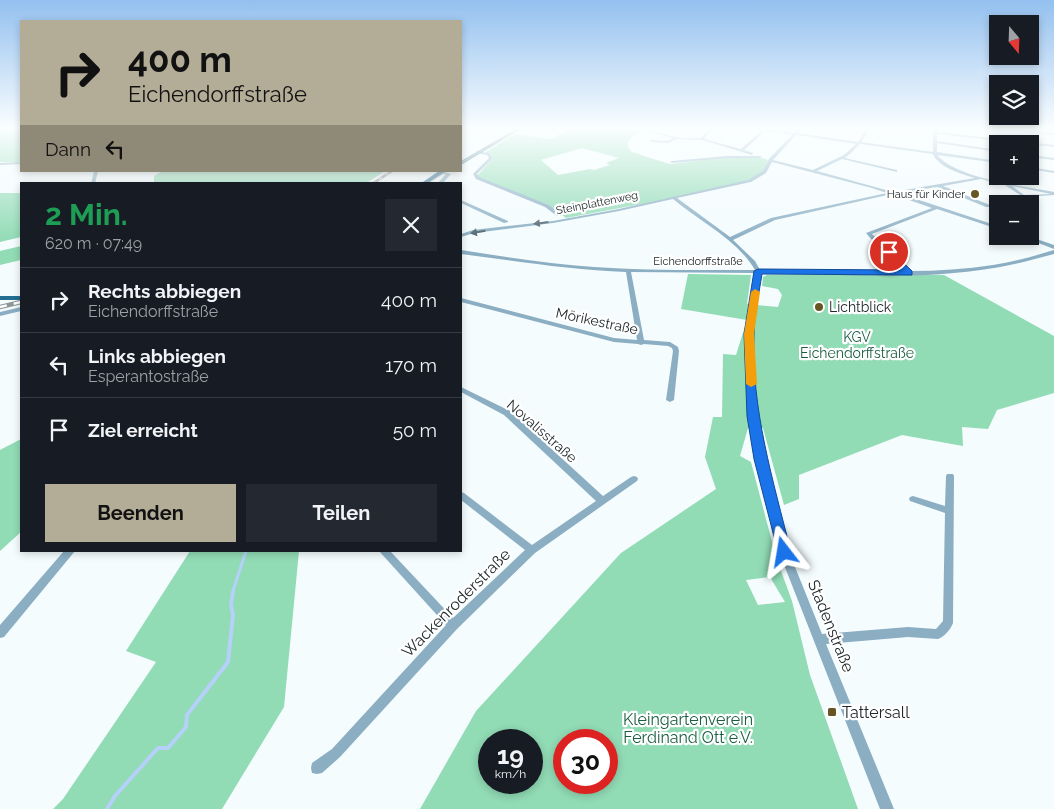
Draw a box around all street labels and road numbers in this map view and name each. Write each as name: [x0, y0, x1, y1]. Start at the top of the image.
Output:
street label: Steinplattenweg: [555, 189, 639, 217]
street label: Eichendorffstraße: [653, 255, 743, 268]
street label: Mörikestraße: [554, 304, 640, 338]
street label: Novalisstraße: [504, 396, 580, 466]
street label: Wackenroderstraße: [398, 545, 514, 661]
street label: Stadenstraße: [804, 577, 858, 675]

